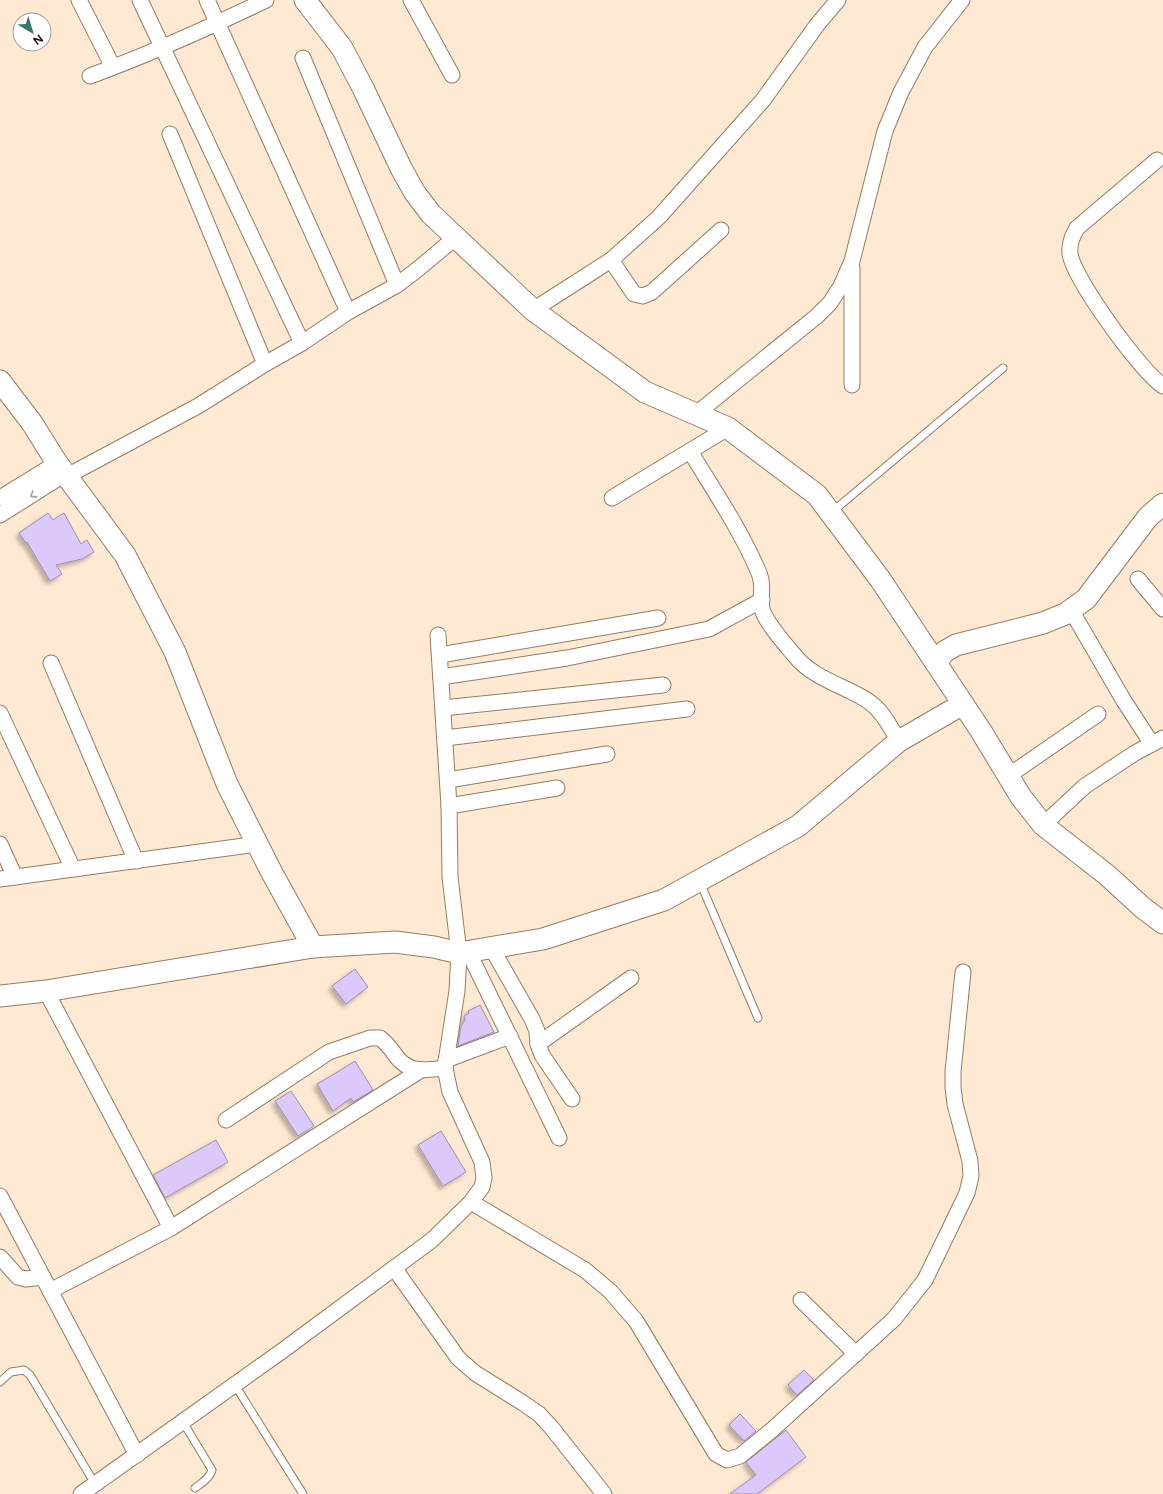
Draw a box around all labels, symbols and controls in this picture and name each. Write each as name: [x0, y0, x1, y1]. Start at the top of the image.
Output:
north arrow: [12, 12, 52, 52]
text: N: [30, 32, 45, 47]
one-way arrow: [30, 490, 37, 497]

